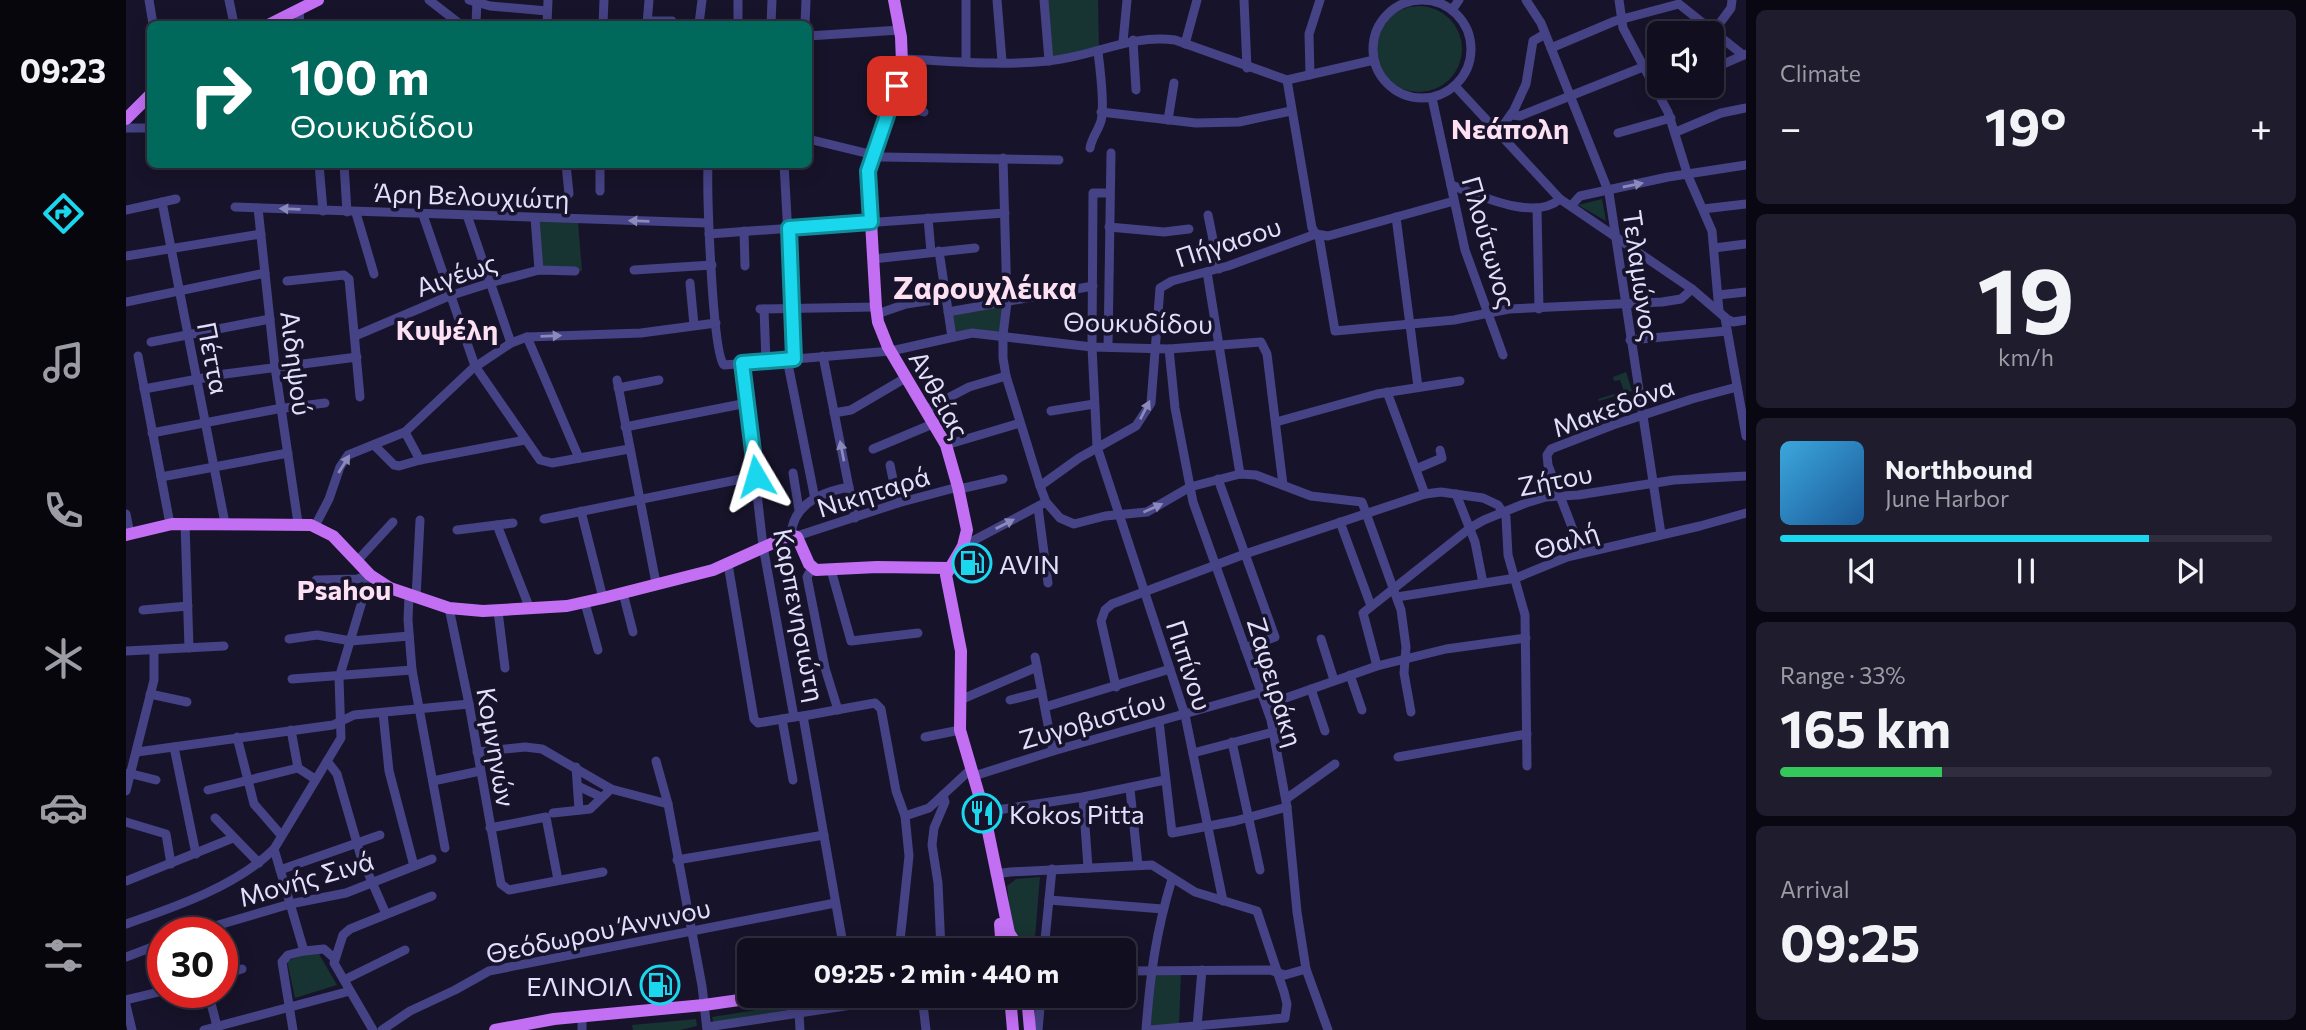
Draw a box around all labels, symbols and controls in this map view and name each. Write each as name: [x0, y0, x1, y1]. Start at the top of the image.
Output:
map controls: [1647, 21, 1724, 98]
button: sound: [1647, 21, 1724, 98]
text: 100 m: [290, 45, 429, 105]
icon: right: [175, 49, 266, 140]
text: 09:23: [20, 50, 106, 90]
pin: [867, 56, 927, 116]
text: Climate: [1780, 59, 1861, 87]
icon: arrive: [878, 67, 916, 105]
text: 19°: [1985, 93, 2066, 157]
text: −: [1780, 103, 1802, 150]
text: +: [2250, 103, 2272, 150]
text: Θουκυδίδου: [290, 105, 474, 145]
district label: Νεάπολη: [1451, 111, 1569, 145]
street label: Πλούτωνος: [1456, 172, 1524, 312]
street label: Άρη Βελουχιώτη: [373, 176, 570, 214]
one-way arrow: [1622, 179, 1644, 190]
icon: directions: [39, 189, 88, 238]
one-way arrow: [278, 204, 300, 215]
street label: Τελαμώνος: [1617, 208, 1667, 344]
street label: Πήγασου: [1171, 209, 1285, 273]
one-way arrow: [628, 216, 650, 227]
text: 19: [1977, 241, 2075, 353]
street label: Αιγέως: [411, 246, 501, 302]
district label: Ζαρουχλέικα: [893, 268, 1077, 305]
street label: Θουκυδίδου: [1063, 305, 1213, 339]
street label: Αιδηψού: [275, 309, 319, 417]
district label: Κυψέλη: [396, 312, 498, 346]
street label: Πέττα: [192, 319, 236, 397]
one-way arrow: [540, 331, 562, 342]
icon: music: [39, 338, 88, 387]
text: km/h: [1998, 343, 2054, 371]
street label: Ανθείας: [903, 345, 977, 443]
street label: Μακεδόνα: [1548, 370, 1678, 442]
one-way arrow: [1139, 400, 1151, 420]
position arrow: [719, 439, 793, 513]
one-way arrow: [836, 440, 847, 462]
text: Northbound: [1885, 453, 2033, 484]
one-way arrow: [337, 454, 350, 474]
street label: Ζήτου: [1515, 457, 1595, 501]
street label: Νικηταρά: [813, 459, 933, 523]
text: June Harbor: [1885, 484, 2009, 512]
icon: phone: [39, 486, 88, 535]
one-way arrow: [1143, 503, 1164, 514]
street label: Θαλή: [1530, 515, 1602, 565]
one-way arrow: [995, 519, 1015, 530]
street label: Καρπενησιώτη: [768, 526, 832, 704]
fuel station icon: AVIN: [951, 542, 993, 584]
place label: AVIN: [999, 548, 1060, 579]
icon: previous: [1843, 552, 1881, 590]
icon: pause: [2007, 552, 2045, 590]
icon: next: [2171, 552, 2209, 590]
district label: Psahou: [297, 572, 391, 606]
street label: Ζαφειράκη: [1242, 614, 1310, 750]
street label: Πιπίνου: [1161, 616, 1219, 714]
icon: climate: [39, 634, 88, 683]
text: Range · 33%: [1780, 661, 1906, 689]
street label: Ζυγοβιστίου: [1015, 683, 1169, 755]
street label: Κομνηνών: [471, 685, 523, 809]
text: 165 km: [1780, 695, 1951, 759]
icon: car: [39, 783, 88, 832]
restaurant icon: Kokos Pitta: [961, 792, 1003, 834]
place label: Kokos Pitta: [1009, 798, 1145, 829]
street label: Μονής Σινά: [235, 844, 377, 912]
text: Arrival: [1780, 875, 1850, 903]
street label: Θεόδωρου Άννινου: [483, 891, 713, 969]
text: 09:25: [1780, 909, 1920, 973]
speed limit sign: 30: [147, 917, 238, 1008]
icon: filters: [39, 931, 88, 980]
text: 09:25 · 2 min · 440 m: [814, 957, 1059, 988]
fuel station icon: ΕΛΙΝΟΙΛ: [639, 964, 681, 1006]
place label: ΕΛΙΝΟΙΛ: [526, 970, 633, 1001]

